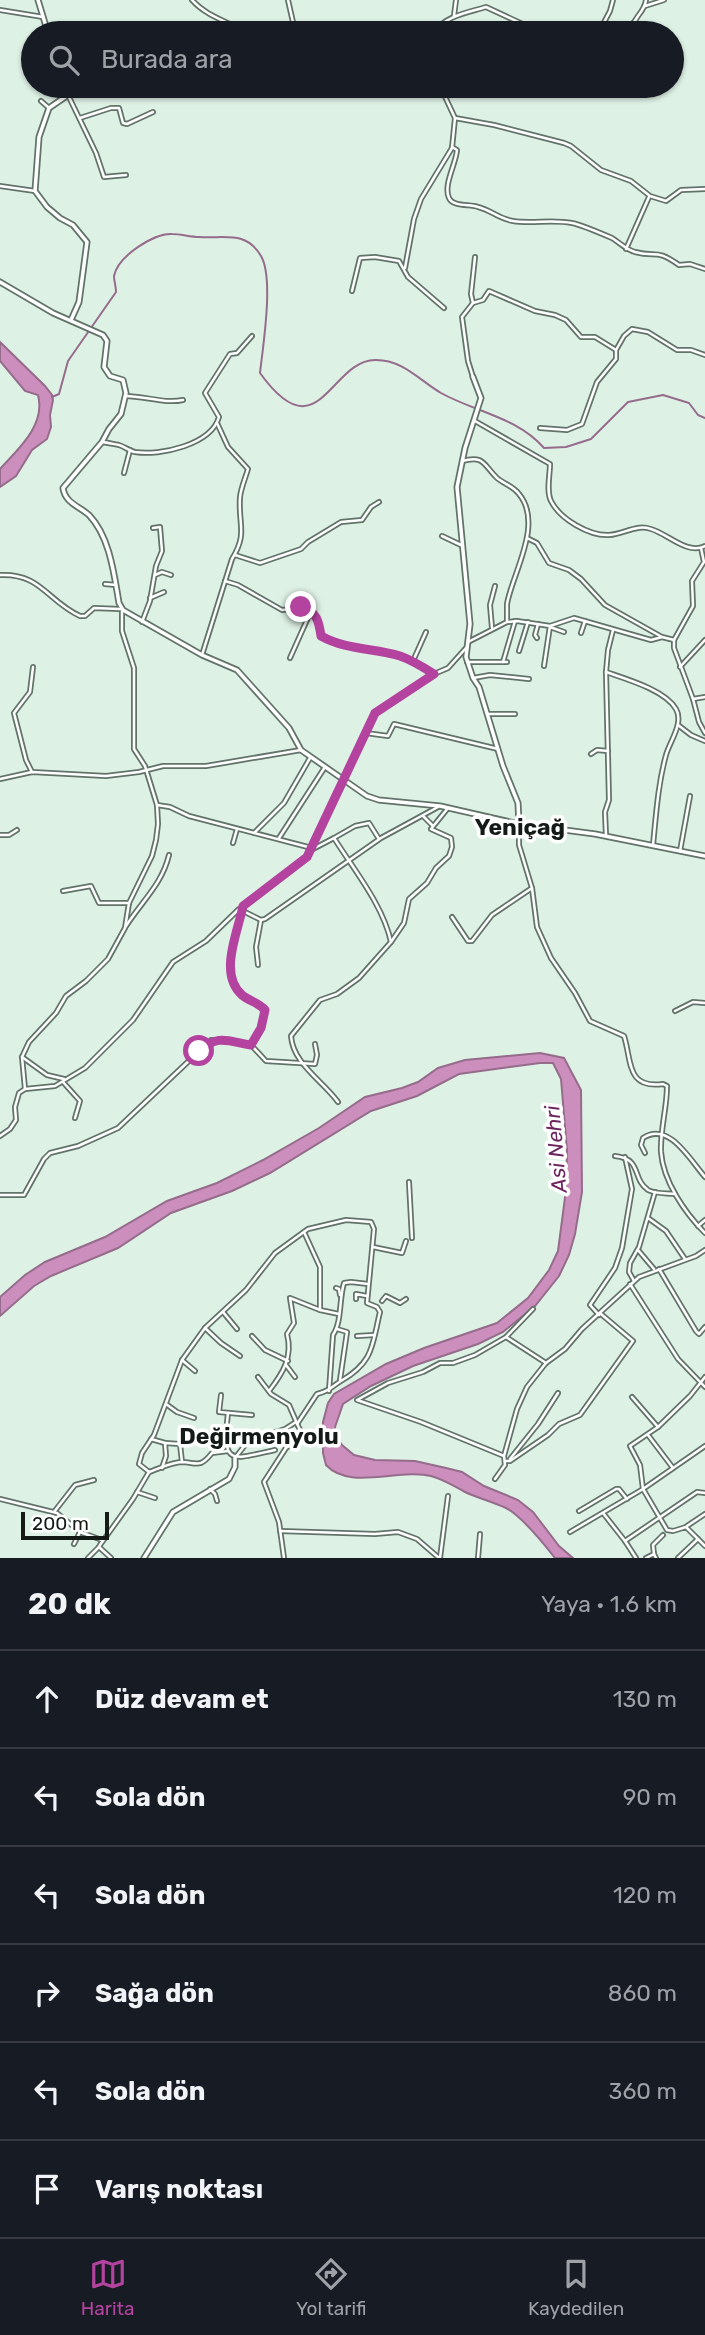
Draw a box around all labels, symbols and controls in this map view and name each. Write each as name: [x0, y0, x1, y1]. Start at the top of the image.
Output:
search box: [21, 21, 684, 98]
icon: search: [45, 41, 83, 79]
text: Burada ara: [101, 44, 233, 75]
route end: [285, 591, 316, 622]
district label: Yeniçağ: [475, 813, 565, 841]
route start: [183, 1035, 214, 1066]
water label: Asi Nehri: [539, 1104, 572, 1195]
district label: Değirmenyolu: [179, 1422, 339, 1450]
scale bar: [21, 1509, 108, 1541]
text: 200 m: [32, 1512, 89, 1535]
text: 20 dk: [28, 1586, 111, 1622]
text: Yaya · 1.6 km: [541, 1590, 677, 1618]
icon: ahead: [28, 1680, 66, 1718]
text: Düz devam et: [95, 1684, 269, 1715]
text: 130 m: [613, 1685, 677, 1713]
icon: left: [28, 1778, 66, 1816]
text: Sola dön: [95, 1782, 205, 1813]
text: 90 m: [623, 1783, 677, 1811]
icon: left: [28, 1876, 66, 1914]
text: Sola dön: [95, 1880, 205, 1911]
text: 120 m: [613, 1881, 677, 1909]
icon: right: [28, 1974, 66, 2012]
text: Sağa dön: [95, 1978, 214, 2009]
text: 860 m: [608, 1979, 677, 2007]
icon: left: [28, 2072, 66, 2110]
text: Sola dön: [95, 2076, 205, 2107]
text: 360 m: [609, 2077, 677, 2105]
icon: arrive: [28, 2170, 66, 2208]
text: Varış noktası: [95, 2174, 263, 2205]
tab: Harita: [81, 2255, 135, 2320]
tab: Yol tarifi: [296, 2255, 367, 2320]
tab: Kaydedilen: [528, 2255, 624, 2320]

